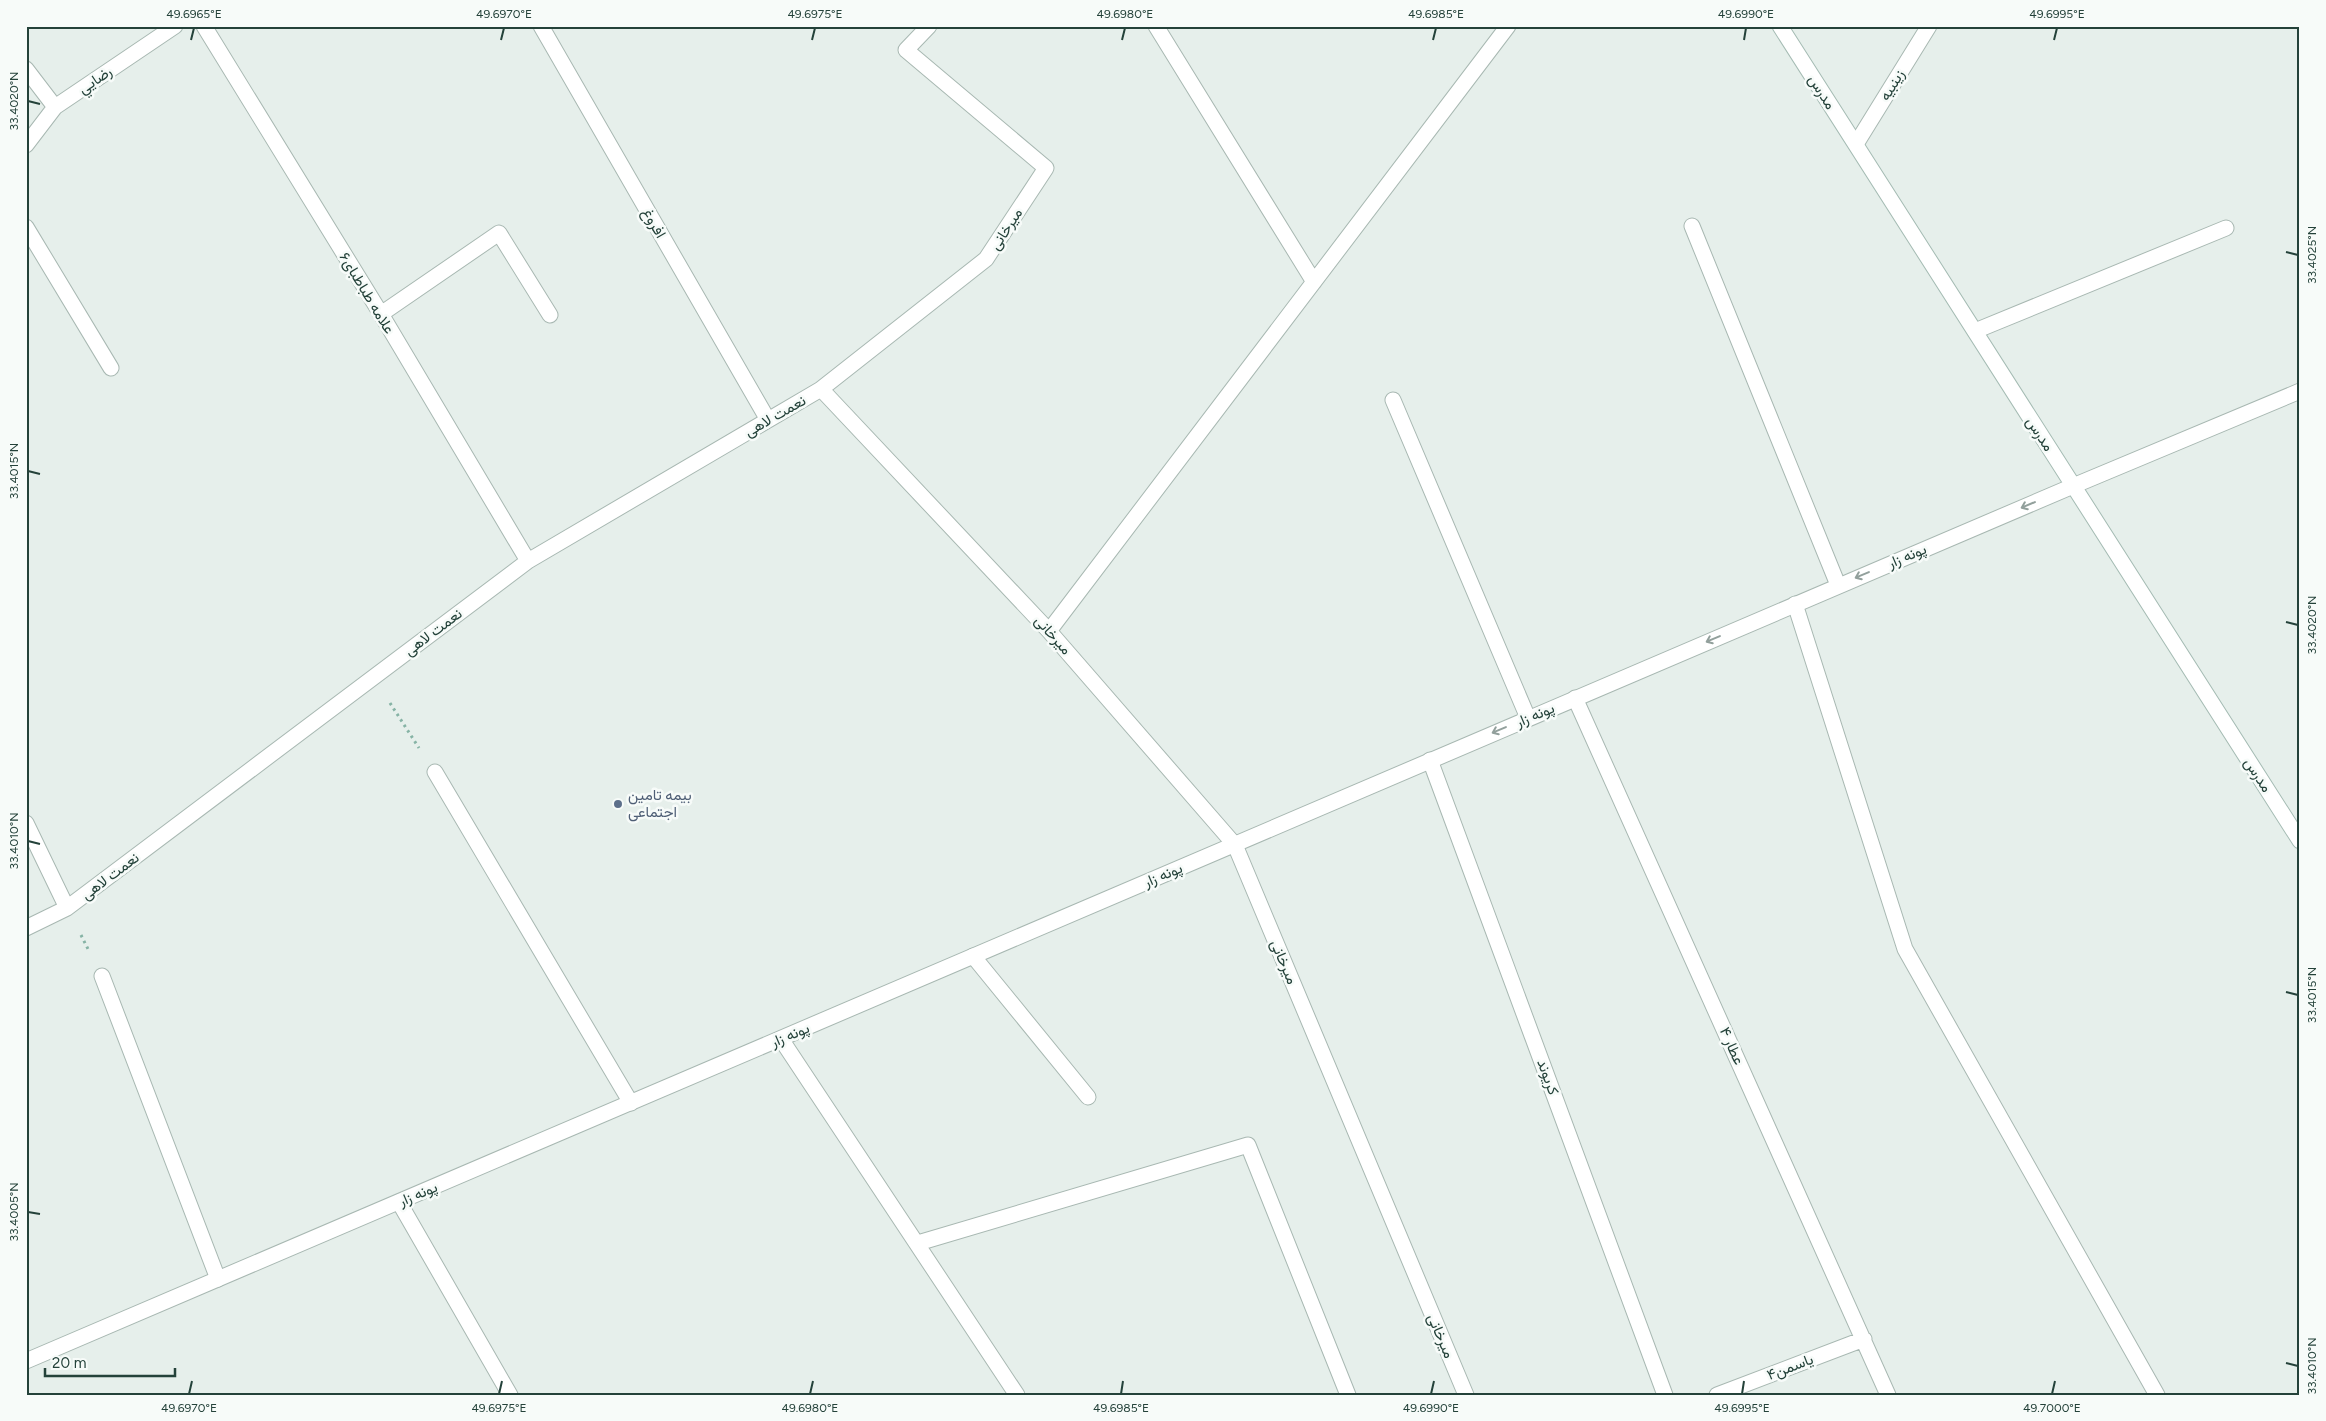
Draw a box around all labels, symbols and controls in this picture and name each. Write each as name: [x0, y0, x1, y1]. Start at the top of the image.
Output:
text: 49.6965°E: [166, 7, 222, 21]
text: 49.6970°E: [476, 7, 532, 21]
text: 49.6975°E: [787, 7, 843, 21]
text: 49.6980°E: [1097, 7, 1153, 21]
text: 49.6985°E: [1408, 7, 1464, 21]
text: 49.6990°E: [1718, 7, 1774, 21]
text: 49.6995°E: [2029, 7, 2085, 21]
street label: رضایي: [75, 62, 118, 101]
street label: زینبیه: [1876, 66, 1908, 104]
street label: مدرس: [1804, 71, 1840, 113]
text: 33.4020°N: [7, 72, 21, 130]
street label: افروغ: [637, 205, 670, 242]
street label: میرخانی: [986, 205, 1027, 254]
text: 33.4025°N: [2305, 226, 2319, 284]
street label: علامه طباطبای۶: [335, 249, 399, 338]
street label: نعمت لاهی: [741, 391, 809, 442]
street label: مدرس: [2021, 413, 2058, 455]
text: 33.4015°N: [7, 443, 21, 499]
one-way arrow: [2021, 500, 2036, 510]
street label: پونه زار: [1884, 540, 1930, 574]
one-way arrow: [1855, 571, 1871, 580]
text: 33.4020°N: [2305, 596, 2319, 654]
street label: نعمت لاهی: [401, 604, 466, 660]
street label: میرخانی: [1030, 612, 1075, 659]
one-way arrow: [1706, 635, 1721, 645]
street label: پونه زار: [1512, 699, 1558, 733]
one-way arrow: [1492, 726, 1507, 736]
street label: مدرس: [2239, 754, 2276, 796]
place label: بیمه تامین اجتماعی: [628, 786, 692, 822]
marker: بیمه تامین اجتماعی: [612, 798, 624, 810]
text: 33.4010°N: [7, 812, 21, 870]
street label: نعمت لاهی: [78, 848, 143, 904]
street label: پونه زار: [1140, 859, 1186, 893]
street label: میرخانی: [1266, 937, 1301, 987]
text: 33.4015°N: [2305, 967, 2319, 1023]
street label: پونه زار: [767, 1019, 813, 1053]
street label: عطار ۴: [1716, 1024, 1748, 1068]
street label: کریوند: [1533, 1057, 1563, 1098]
street label: پونه زار: [395, 1178, 441, 1212]
text: 33.4005°N: [7, 1182, 21, 1242]
street label: میرخانی: [1423, 1311, 1458, 1361]
text: 33.4010°N: [2305, 1337, 2319, 1395]
scale bar: [45, 1346, 175, 1378]
street label: یاسمن۴: [1764, 1350, 1816, 1385]
text: 20 m: [52, 1354, 86, 1372]
text: 49.6970°E: [161, 1401, 217, 1415]
text: 49.6975°E: [471, 1401, 527, 1415]
text: 49.6980°E: [782, 1401, 838, 1415]
text: 49.6985°E: [1093, 1401, 1149, 1415]
text: 49.6990°E: [1403, 1401, 1459, 1415]
text: 49.6995°E: [1714, 1401, 1770, 1415]
text: 49.7000°E: [2023, 1401, 2081, 1415]

